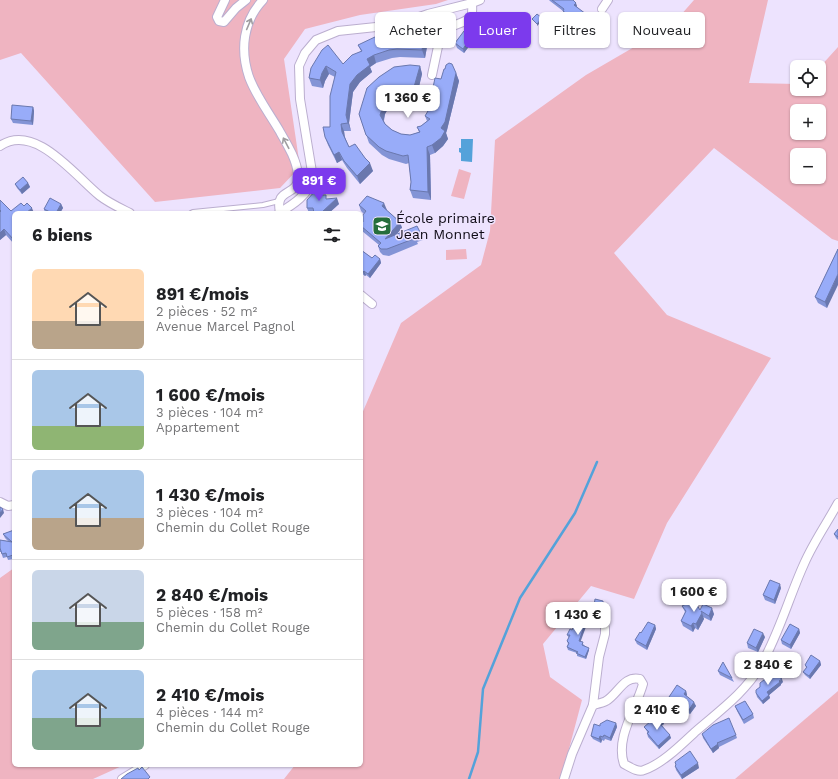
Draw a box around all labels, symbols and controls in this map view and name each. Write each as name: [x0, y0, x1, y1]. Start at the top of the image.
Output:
chip: Acheter: [375, 12, 456, 48]
chip: Louer: [464, 12, 531, 48]
chip: Filtres: [539, 12, 610, 48]
chip: Nouveau: [618, 12, 705, 48]
one-way arrow: [245, 18, 253, 30]
map controls: [790, 60, 826, 184]
button: locate: [790, 60, 826, 96]
pin: 1 360 €: [371, 85, 445, 119]
text: 1 360 €: [385, 90, 431, 105]
button: +: [790, 104, 826, 140]
one-way arrow: [282, 137, 290, 149]
button: −: [790, 148, 826, 184]
pin: 891 €: [291, 168, 347, 202]
text: 891 €: [302, 173, 336, 188]
place label: École primaire Jean Monnet: [396, 210, 495, 242]
school or university icon: École primaire Jean Monnet: [371, 215, 393, 237]
icon: filters: [321, 224, 343, 246]
text: 6 biens: [32, 225, 92, 245]
text: 891 €/mois: [156, 284, 249, 304]
icon: home: [64, 285, 112, 333]
text: 2 pièces · 52 m²: [156, 304, 257, 319]
text: Avenue Marcel Pagnol: [156, 319, 295, 334]
text: 1 600 €/mois: [156, 385, 265, 405]
icon: home: [64, 386, 112, 434]
text: 3 pièces · 104 m²: [156, 405, 263, 420]
text: Appartement: [156, 420, 239, 435]
text: 1 430 €/mois: [156, 485, 265, 505]
icon: home: [64, 486, 112, 534]
text: 3 pièces · 104 m²: [156, 505, 263, 520]
text: Chemin du Collet Rouge: [156, 520, 310, 535]
pin: 1 600 €: [657, 579, 731, 613]
text: 1 600 €: [671, 584, 717, 599]
text: 2 840 €/mois: [156, 585, 268, 605]
icon: home: [64, 586, 112, 634]
pin: 1 430 €: [541, 602, 615, 636]
text: 5 pièces · 158 m²: [156, 605, 263, 620]
text: 1 430 €: [555, 607, 601, 622]
text: Chemin du Collet Rouge: [156, 620, 310, 635]
pin: 2 840 €: [731, 652, 805, 686]
text: 2 840 €: [743, 657, 793, 672]
text: 2 410 €/mois: [156, 685, 264, 705]
icon: home: [64, 686, 112, 734]
pin: 2 410 €: [620, 697, 694, 731]
text: 2 410 €: [634, 702, 680, 717]
text: 4 pièces · 144 m²: [156, 705, 263, 720]
text: Chemin du Collet Rouge: [156, 720, 310, 735]

